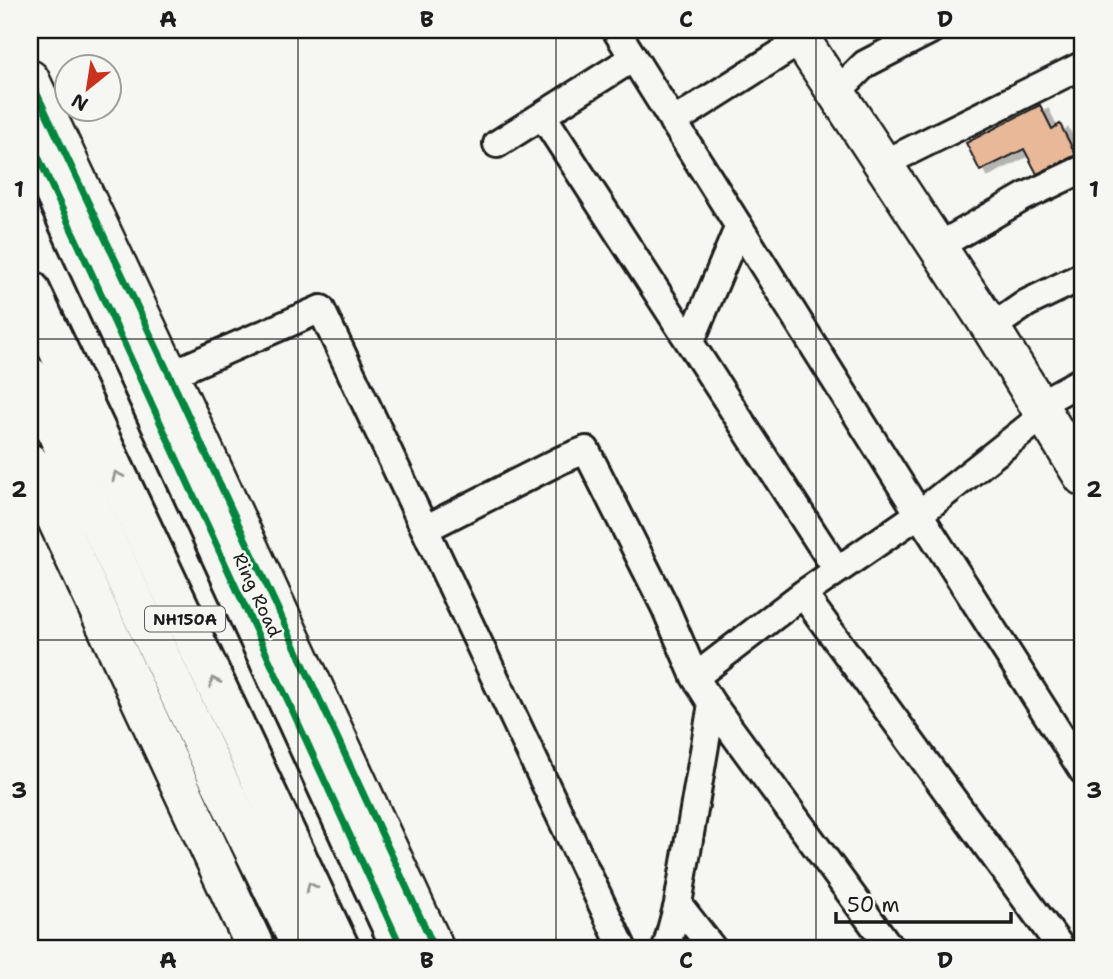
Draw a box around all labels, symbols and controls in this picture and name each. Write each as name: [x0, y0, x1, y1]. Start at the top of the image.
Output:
text: A: [159, 4, 177, 34]
text: B: [420, 4, 434, 34]
text: C: [679, 4, 693, 34]
text: D: [937, 4, 953, 34]
north arrow: [52, 52, 122, 122]
text: N: [67, 88, 93, 117]
text: 1: [14, 174, 24, 204]
text: 1: [1089, 174, 1099, 204]
one-way arrow: [111, 471, 125, 483]
text: 2: [11, 474, 27, 504]
text: 2: [1086, 474, 1102, 504]
street label: Ring Road: [227, 549, 287, 641]
road number: NH150A: [145, 606, 225, 632]
one-way arrow: [208, 677, 222, 689]
text: 3: [11, 775, 27, 805]
text: 3: [1086, 775, 1102, 805]
scale bar: [836, 881, 1012, 925]
one-way arrow: [305, 882, 319, 895]
text: 50 m: [847, 891, 900, 919]
text: A: [159, 945, 177, 975]
text: B: [420, 945, 434, 975]
text: C: [679, 945, 693, 975]
text: D: [937, 945, 953, 975]

